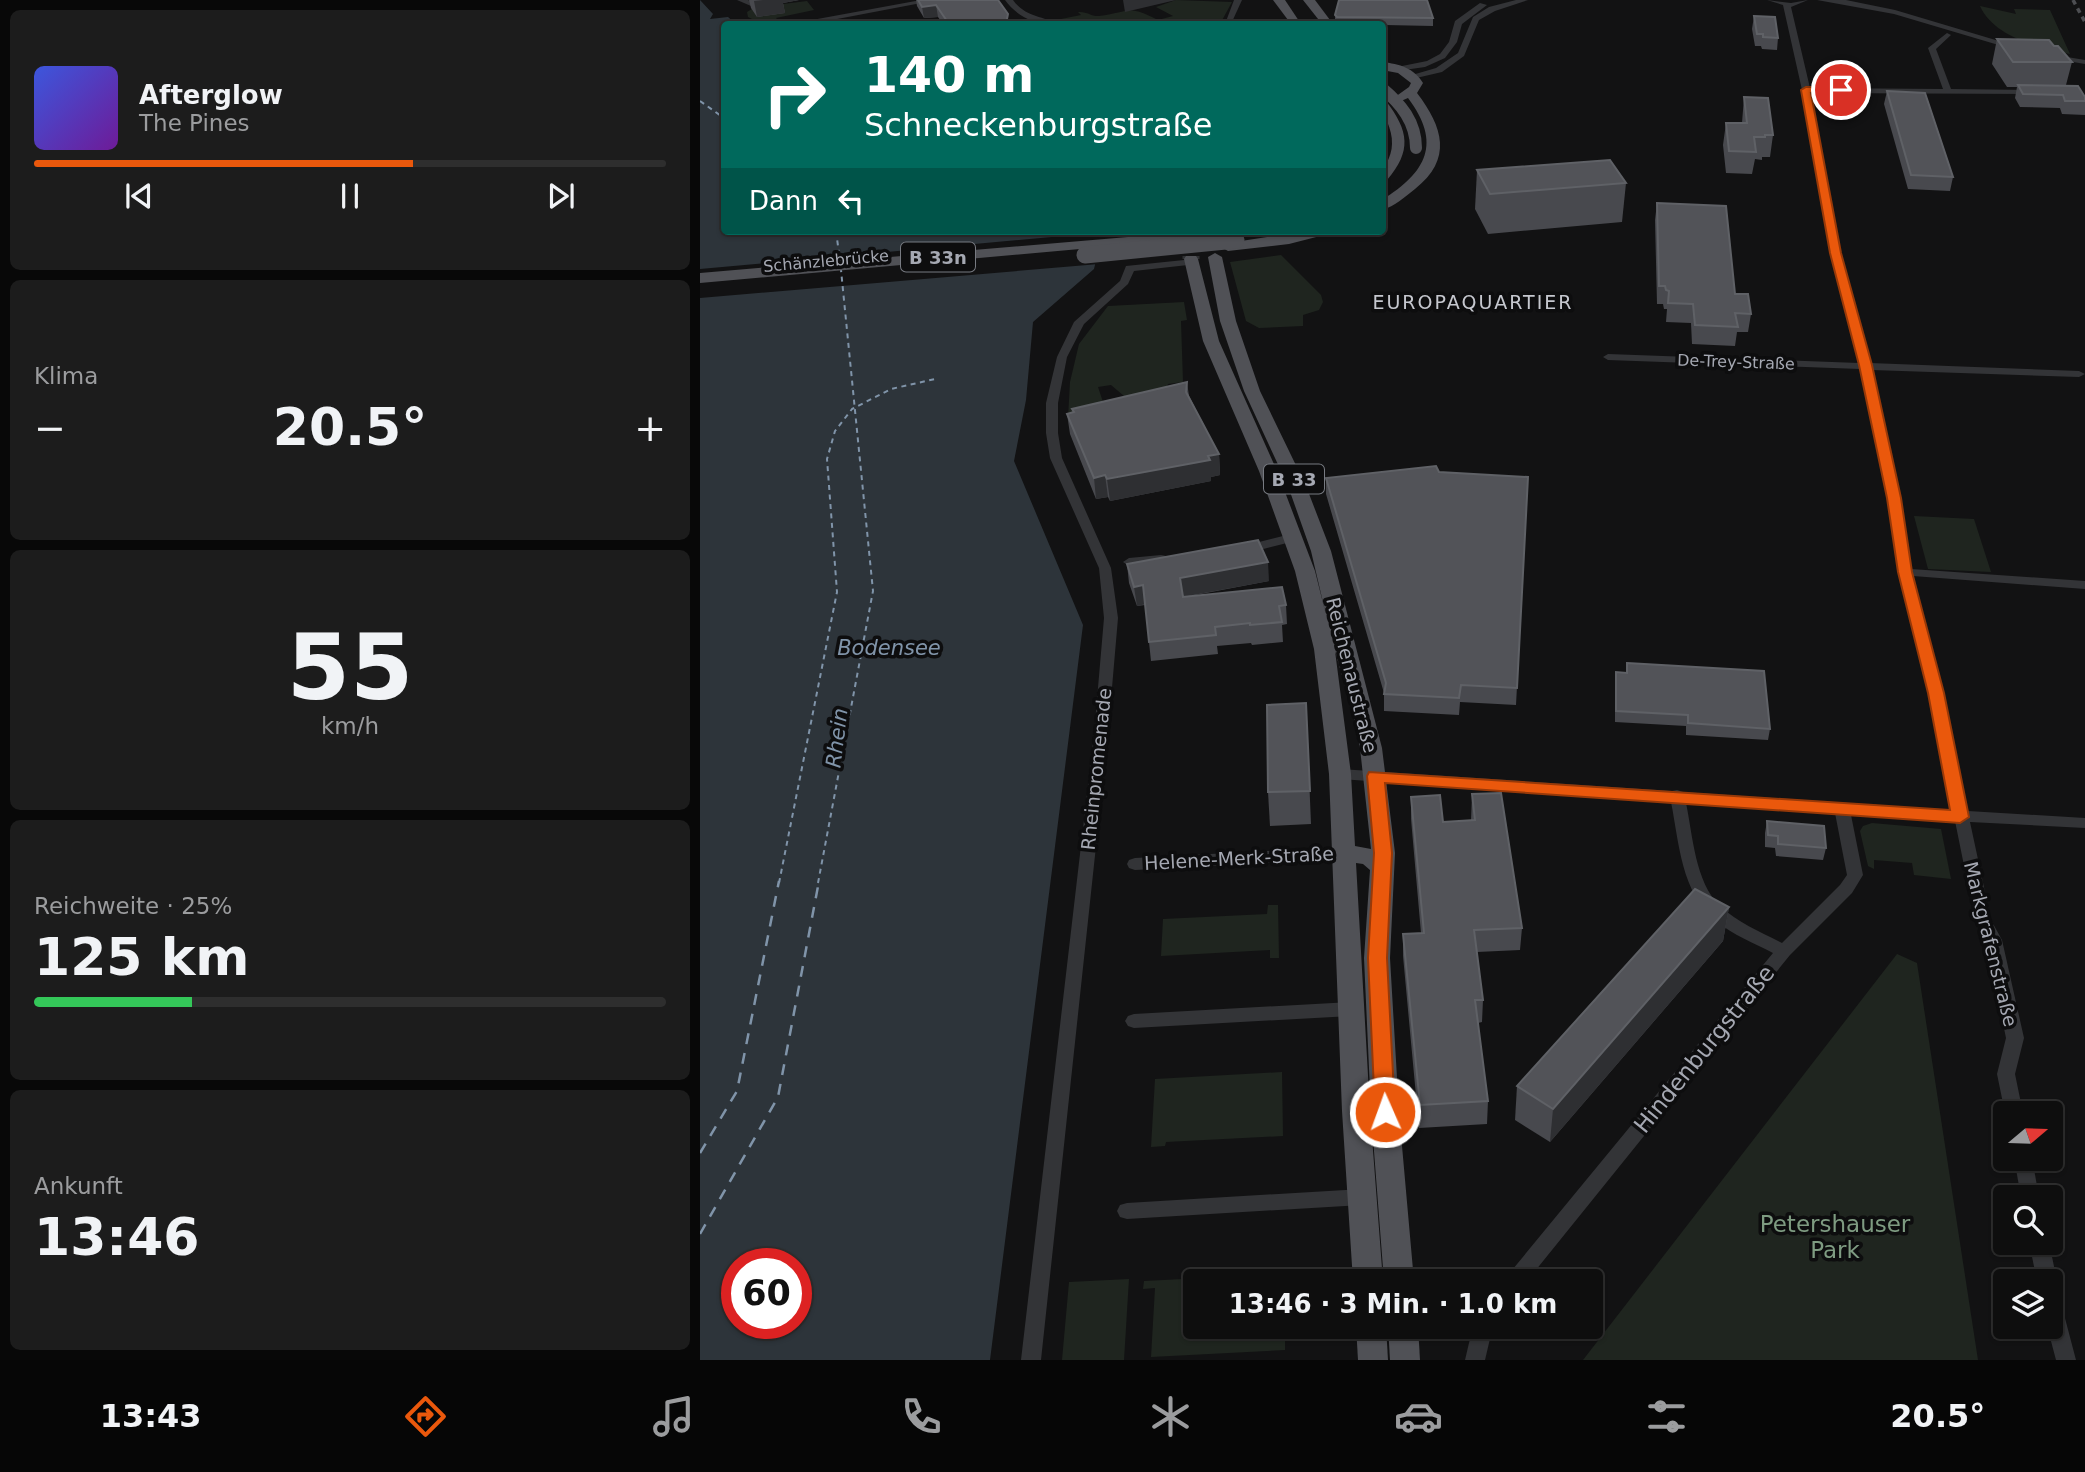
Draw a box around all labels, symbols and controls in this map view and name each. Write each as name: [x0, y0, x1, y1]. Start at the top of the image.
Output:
text: 140 m: [864, 47, 1034, 104]
icon: right: [749, 49, 840, 140]
pin: [1811, 60, 1871, 120]
icon: arrive: [1822, 71, 1860, 109]
text: Afterglow: [139, 80, 283, 110]
text: Schneckenburgstraße: [864, 106, 1212, 144]
text: The Pines: [139, 110, 250, 136]
icon: previous: [120, 177, 158, 215]
icon: pause: [331, 177, 369, 215]
icon: next: [542, 177, 580, 215]
icon: left: [832, 182, 870, 220]
text: Dann: [749, 186, 818, 216]
road number: B 33n: [901, 243, 975, 272]
street label: Schänzlebrücke: [762, 246, 890, 276]
district label: EUROPAQUARTIER: [1372, 291, 1574, 313]
street label: De-Trey-Straße: [1677, 350, 1795, 374]
text: Klima: [34, 363, 98, 389]
text: 20.5°: [273, 397, 427, 457]
text: −: [34, 406, 66, 450]
text: +: [634, 406, 666, 450]
road number: B 33: [1264, 464, 1324, 494]
street label: Reichenaustraße: [1322, 595, 1382, 755]
text: 55: [287, 615, 413, 720]
water label: Bodensee: [837, 636, 941, 660]
street label: Rheinpromenade: [1077, 687, 1115, 851]
water label: Rhein: [821, 707, 853, 769]
text: km/h: [321, 713, 379, 739]
street label: Helene-Merk-Straße: [1144, 842, 1334, 874]
street label: Markgrafenstraße: [1960, 859, 2022, 1029]
text: Reichweite · 25%: [34, 893, 232, 919]
text: 125 km: [34, 927, 249, 987]
street label: Hindenburgstraße: [1629, 960, 1779, 1138]
position arrow: [1348, 1075, 1422, 1149]
north arrow: [1993, 1101, 2063, 1171]
map controls: [1993, 1101, 2063, 1339]
text: Ankunft: [34, 1173, 123, 1199]
button: search: [1993, 1185, 2063, 1255]
text: 13:46: [34, 1207, 200, 1267]
park label: Petershauser Park: [1760, 1211, 1911, 1263]
speed limit sign: 60: [721, 1248, 812, 1339]
button: layers: [1993, 1269, 2063, 1339]
text: 13:46 · 3 Min. · 1.0 km: [1229, 1289, 1557, 1319]
icon: directions: [401, 1392, 450, 1441]
icon: music: [649, 1392, 698, 1441]
icon: phone: [897, 1392, 946, 1441]
icon: climate: [1146, 1392, 1195, 1441]
icon: car: [1394, 1392, 1443, 1441]
icon: filters: [1642, 1392, 1691, 1441]
text: 13:43: [100, 1397, 201, 1435]
text: 20.5°: [1890, 1397, 1985, 1435]

